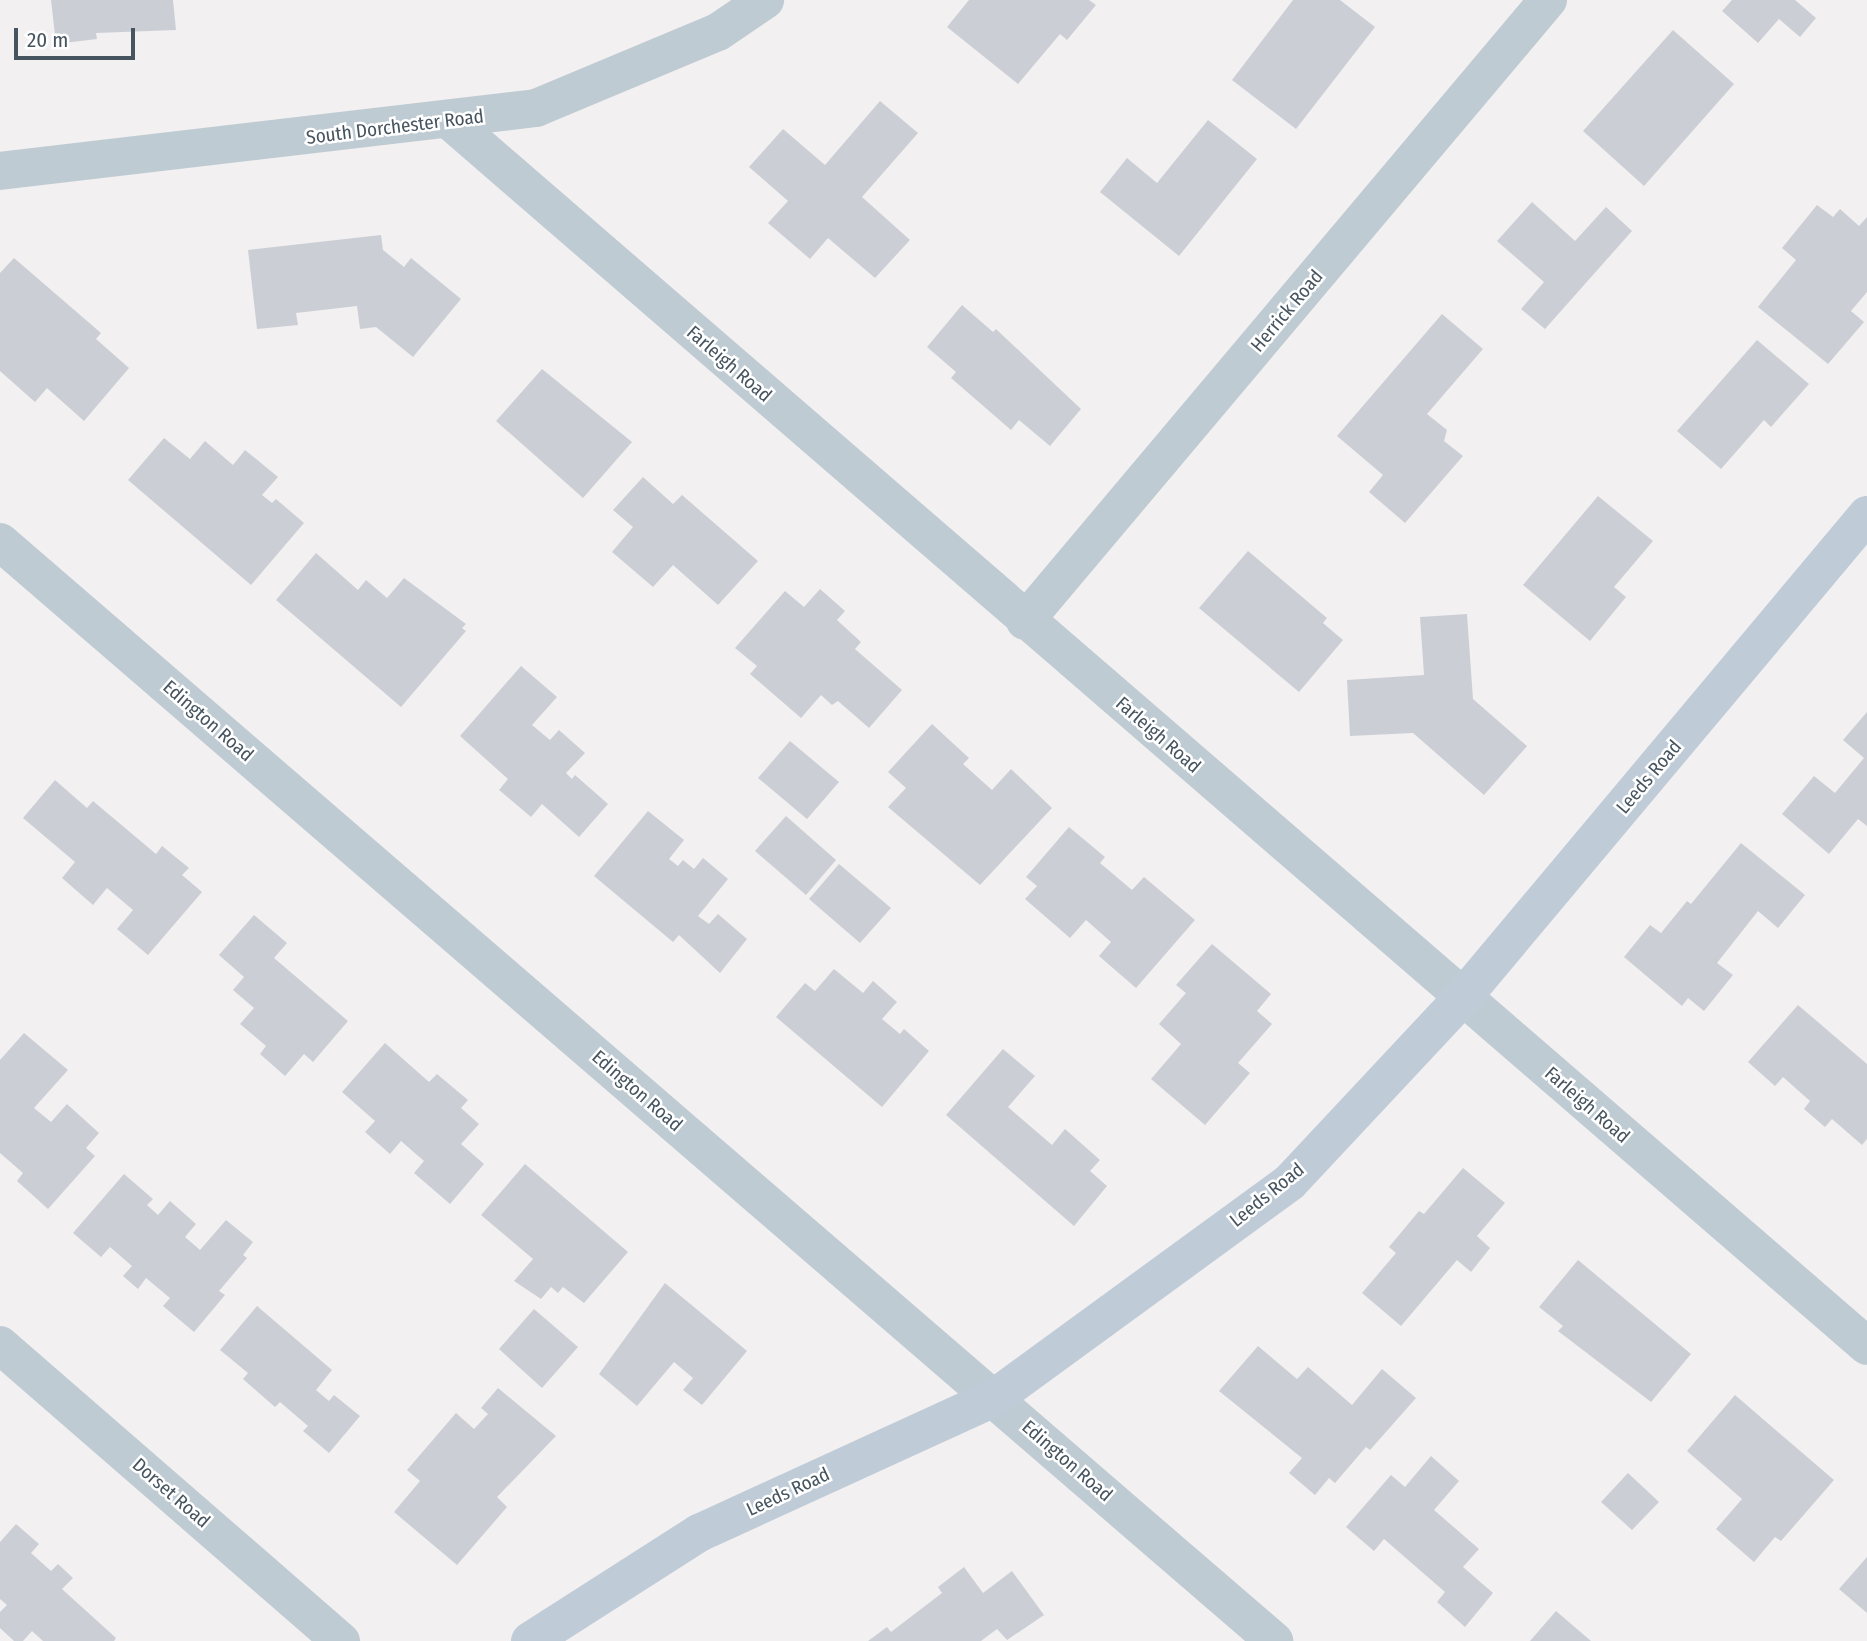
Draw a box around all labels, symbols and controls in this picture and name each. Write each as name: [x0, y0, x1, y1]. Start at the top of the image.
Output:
scale bar: [18, 14, 138, 58]
text: 20 m: [27, 27, 68, 53]
street label: South Dorchester Road: [305, 105, 485, 149]
street label: Herrick Road: [1246, 265, 1328, 357]
street label: Farleigh Road: [682, 321, 776, 407]
street label: Edington Road: [158, 676, 258, 766]
street label: Farleigh Road: [1111, 692, 1205, 778]
street label: Leeds Road: [1612, 736, 1686, 818]
street label: Edington Road: [587, 1046, 687, 1136]
street label: Farleigh Road: [1540, 1062, 1634, 1148]
street label: Leeds Road: [1225, 1158, 1309, 1232]
street label: Edington Road: [1017, 1416, 1117, 1506]
street label: Dorset Road: [128, 1453, 214, 1533]
street label: Leeds Road: [743, 1463, 833, 1521]

